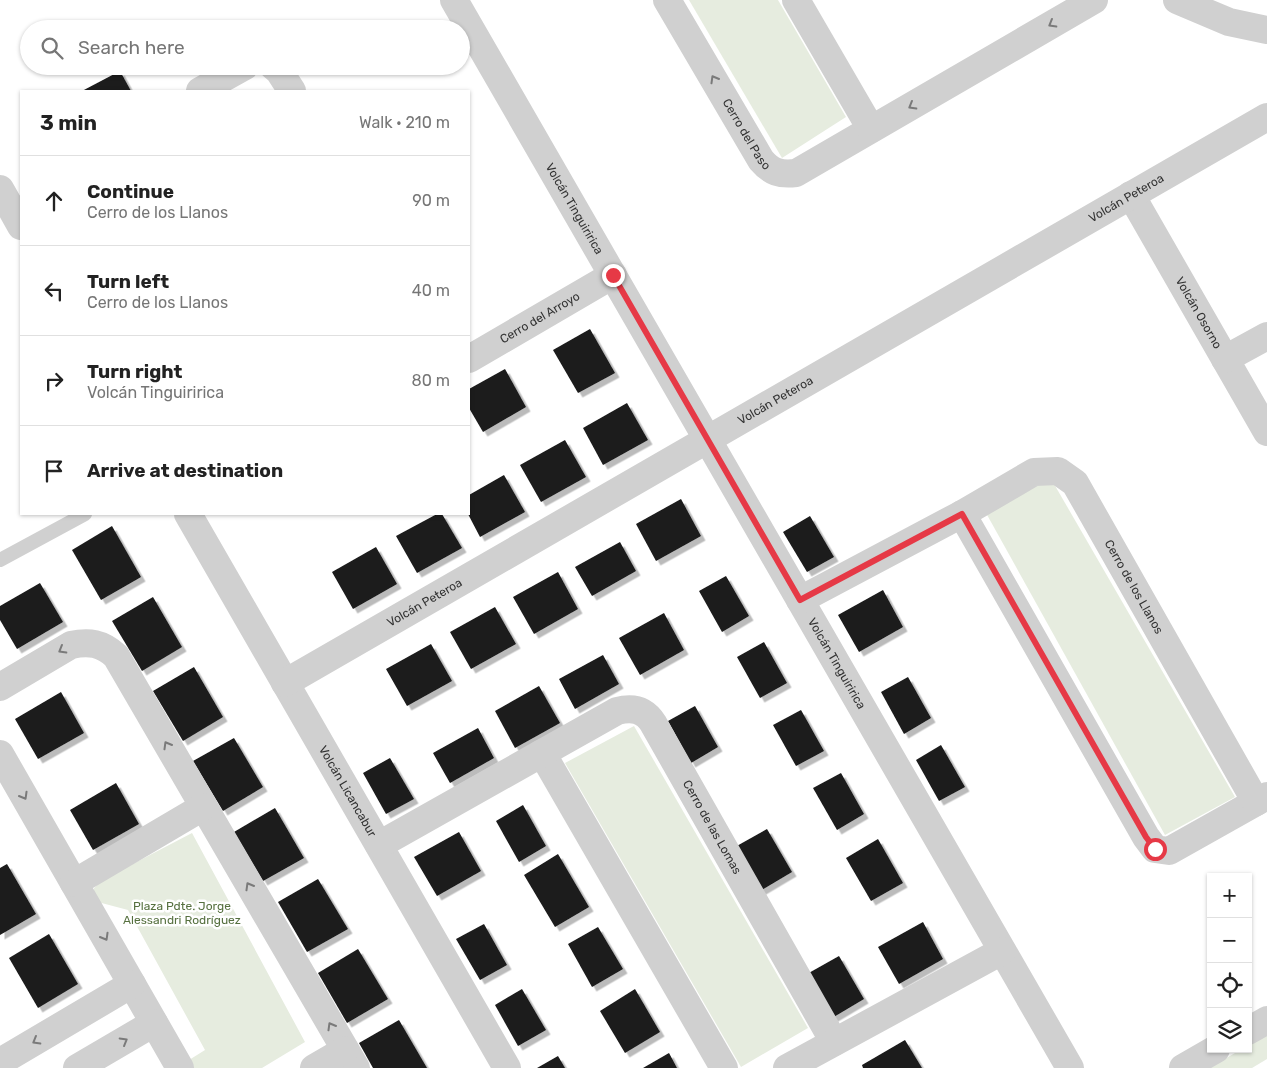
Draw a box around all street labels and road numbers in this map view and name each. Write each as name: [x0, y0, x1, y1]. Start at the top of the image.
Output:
street label: Cerro del Paso: [720, 96, 773, 173]
street label: Volcán Tinguiririca: [543, 161, 606, 257]
street label: Volcán Peteroa: [1086, 171, 1166, 225]
street label: Volcán Osorno: [1173, 275, 1225, 351]
street label: Cerro del Arroyo: [497, 289, 582, 346]
street label: Volcán Peteroa: [735, 373, 815, 427]
street label: Cerro de los Llanos: [1102, 537, 1166, 636]
street label: Volcán Peteroa: [384, 575, 464, 630]
street label: Volcán Tinguiririca: [805, 615, 868, 712]
street label: Volcán Licancabur: [316, 743, 380, 840]
street label: Cerro de las Lomas: [680, 778, 744, 877]

